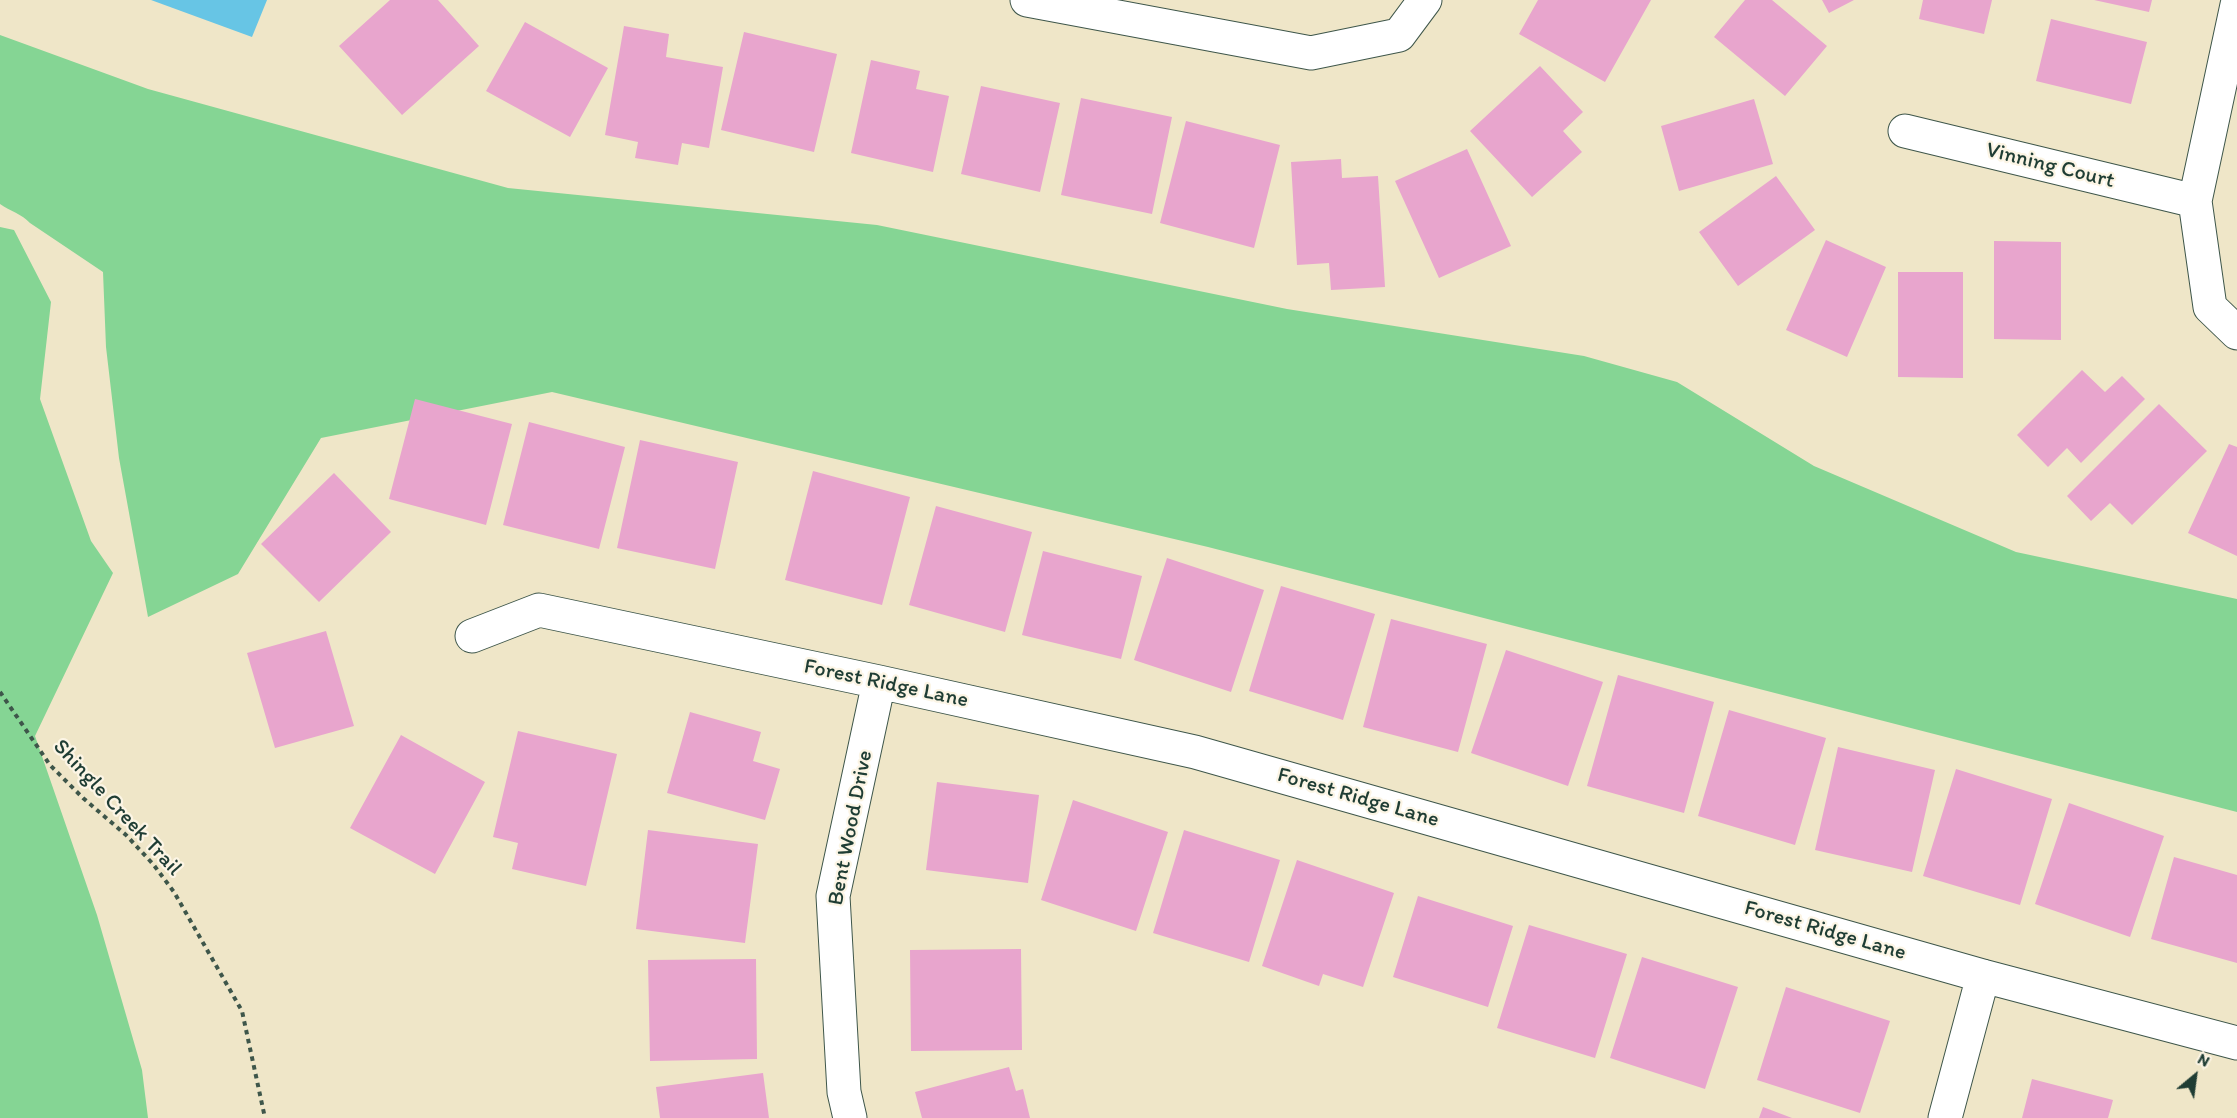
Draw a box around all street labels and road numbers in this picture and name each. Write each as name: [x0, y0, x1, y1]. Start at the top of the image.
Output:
street label: Vinning Court: [1983, 137, 2117, 195]
street label: Forest Ridge Lane: [802, 654, 970, 714]
street label: Shingle Creek Trail: [47, 734, 187, 882]
street label: Bent Wood Drive: [823, 748, 879, 908]
street label: Forest Ridge Lane: [1274, 762, 1442, 834]
street label: Forest Ridge Lane: [1741, 895, 1909, 967]

